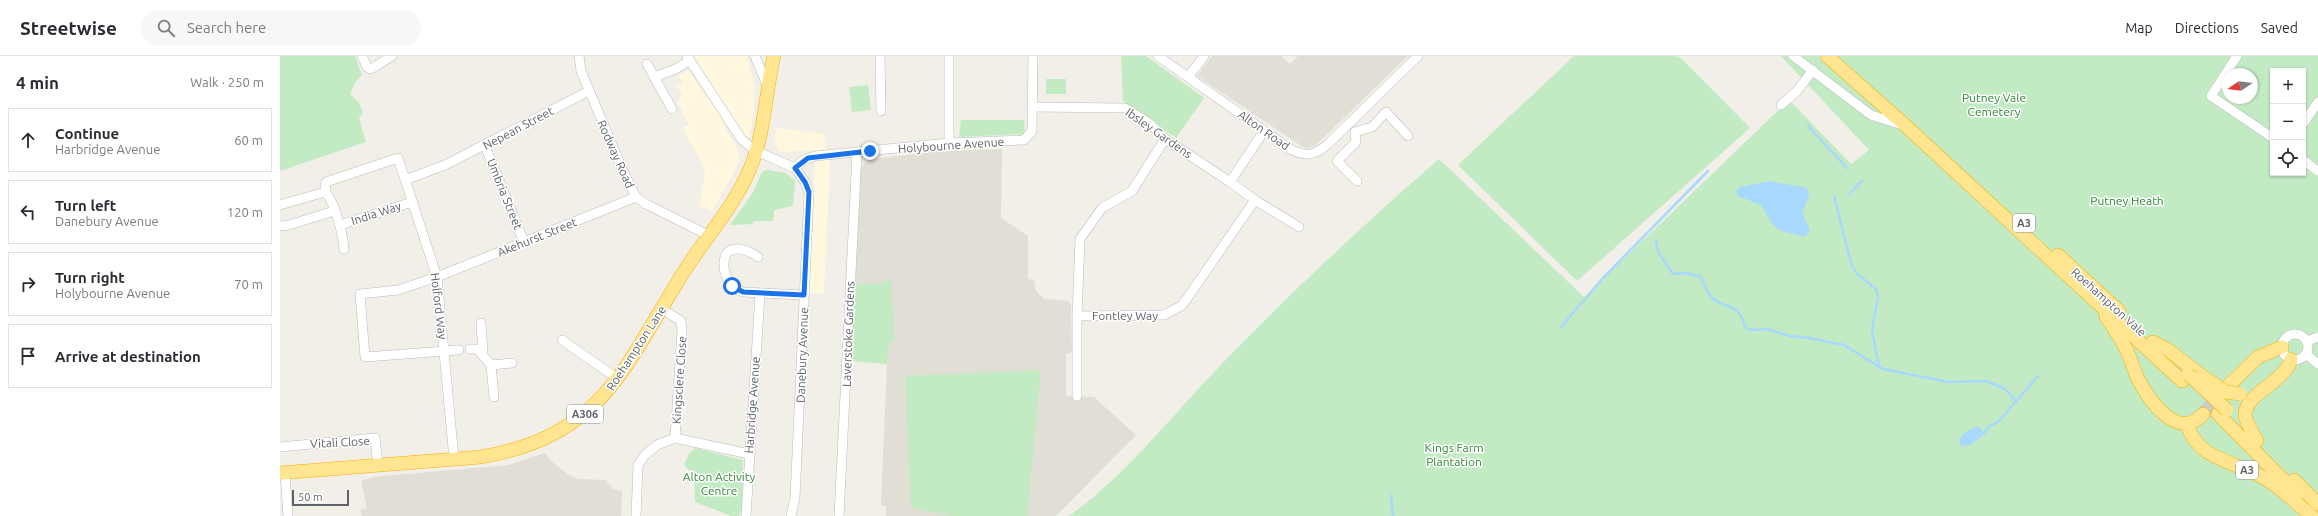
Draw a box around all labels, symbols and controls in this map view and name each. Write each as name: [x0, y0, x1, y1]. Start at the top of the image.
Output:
search box: [141, 10, 421, 46]
text: Streetwise: [20, 17, 117, 39]
icon: search: [155, 17, 177, 39]
text: Search here: [187, 19, 266, 36]
text: Map: [2125, 20, 2153, 36]
text: Directions: [2175, 20, 2239, 36]
text: Saved: [2261, 20, 2298, 36]
north arrow: [2222, 68, 2258, 104]
map controls: [2270, 68, 2306, 176]
button: +: [2270, 68, 2306, 104]
text: 4 min: [16, 73, 59, 92]
text: Walk · 250 m: [190, 75, 264, 89]
park label: Putney Vale Cemetery: [1962, 91, 2026, 118]
street label: Nepean Street: [480, 104, 556, 152]
button: −: [2270, 104, 2306, 140]
street label: Ibsley Gardens: [1123, 105, 1195, 161]
street label: Alton Road: [1236, 107, 1292, 153]
street label: Rodway Road: [595, 118, 637, 190]
text: Continue: [55, 125, 119, 142]
icon: ahead: [17, 129, 39, 151]
text: 60 m: [234, 133, 263, 147]
street label: Holybourne Avenue: [897, 135, 1005, 155]
button: locate: [2270, 140, 2306, 176]
text: Harbridge Avenue: [55, 142, 160, 156]
route end: [861, 142, 879, 160]
street label: Umbria Street: [485, 157, 525, 232]
park label: Putney Heath: [2090, 194, 2164, 207]
text: Turn left: [55, 197, 116, 214]
street label: India Way: [349, 199, 403, 227]
icon: left: [17, 201, 39, 223]
text: 120 m: [227, 205, 263, 219]
text: Danebury Avenue: [55, 214, 159, 228]
road number: A3: [2013, 214, 2035, 232]
street label: Akehurst Street: [495, 215, 579, 259]
street label: Roehampton Vale: [2069, 265, 2149, 339]
text: Turn right: [55, 269, 125, 286]
street label: Holford Way: [428, 272, 450, 340]
icon: right: [17, 273, 39, 295]
text: 70 m: [234, 277, 263, 291]
route start: [723, 277, 741, 295]
street label: Laverstoke Gardens: [840, 281, 856, 387]
text: Holybourne Avenue: [55, 286, 170, 300]
street label: Roehampton Lane: [604, 303, 668, 393]
street label: Danebury Avenue: [794, 307, 810, 403]
street label: Fontley Way: [1092, 309, 1158, 322]
street label: Kingsclere Close: [669, 336, 689, 424]
icon: arrive: [17, 345, 39, 367]
text: Arrive at destination: [55, 348, 201, 365]
street label: Harbridge Avenue: [742, 356, 762, 454]
road number: A306: [567, 405, 603, 423]
street label: Vitali Close: [310, 434, 370, 450]
park label: Kings Farm Plantation: [1424, 441, 1484, 468]
road number: A3: [2236, 461, 2258, 479]
park label: Alton Activity Centre: [683, 470, 755, 497]
scale bar: [292, 488, 349, 507]
text: 50 m: [298, 491, 322, 503]

